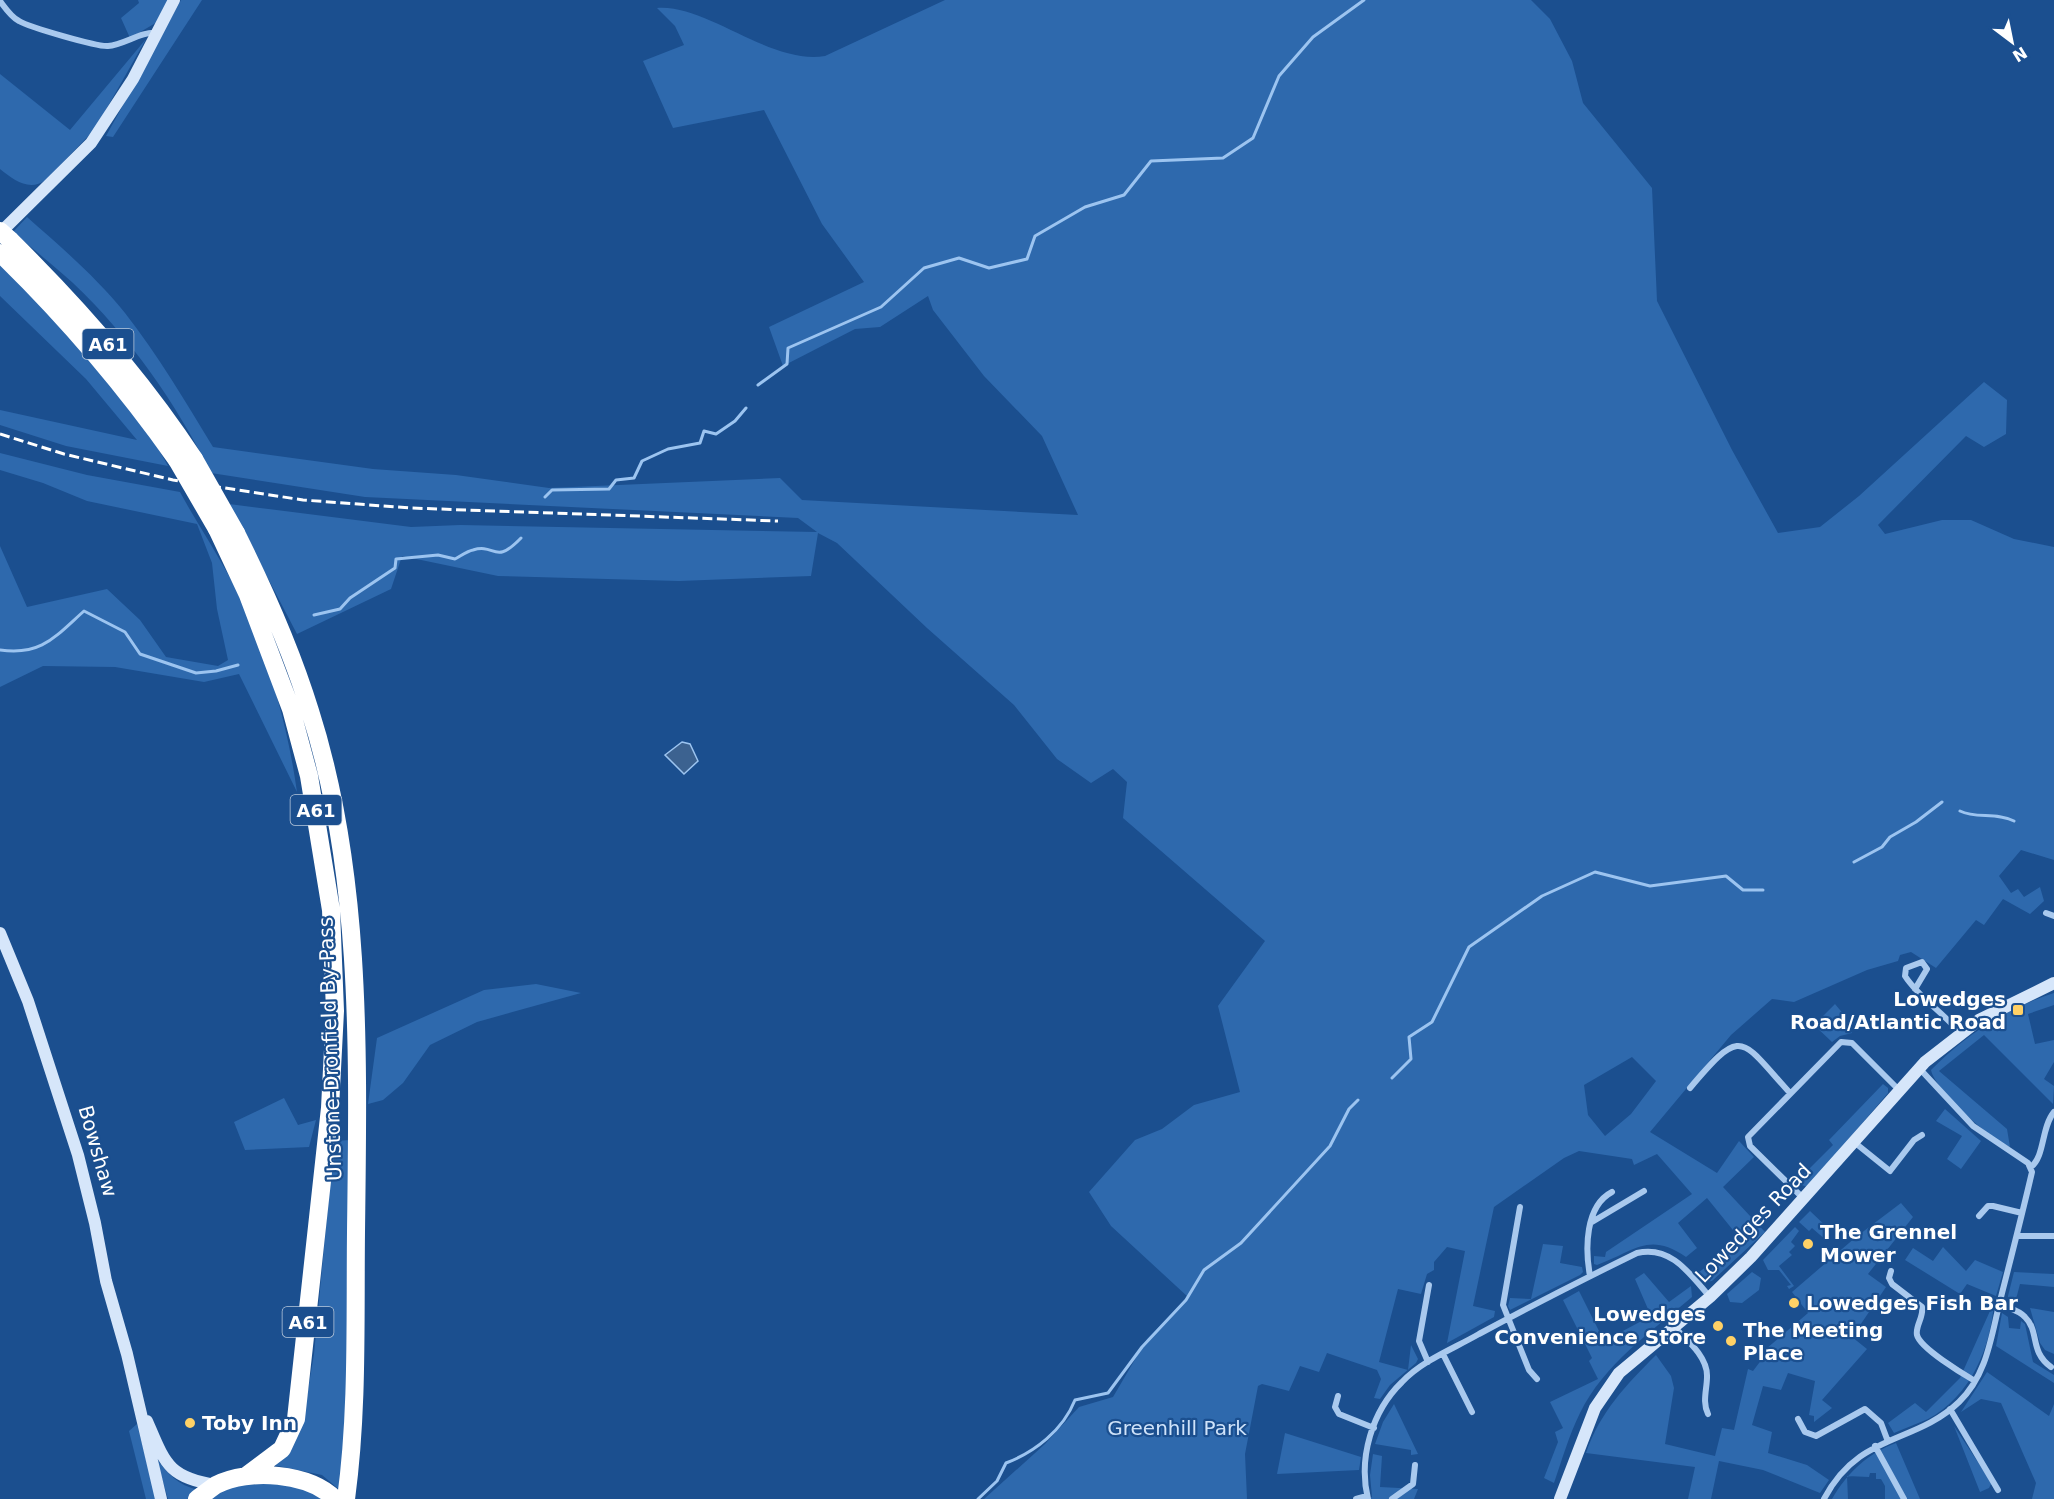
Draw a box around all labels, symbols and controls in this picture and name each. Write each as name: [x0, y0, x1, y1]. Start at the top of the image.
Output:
north arrow: [1982, 12, 2042, 72]
text: N: [2009, 43, 2030, 66]
road number: A61: [82, 329, 134, 359]
road number: A61: [290, 795, 342, 825]
street label: Unstone-Dronfield By-Pass: [313, 917, 347, 1181]
place label: Lowedges Road/Atlantic Road: [1790, 987, 2006, 1034]
marker: Lowedges Road/Atlantic Road: [2011, 1003, 2025, 1017]
street label: Bowshaw: [74, 1102, 122, 1200]
street label: Lowedges Road: [1690, 1158, 1816, 1288]
place label: The Grennel Mower: [1820, 1220, 1957, 1267]
marker: The Grennel Mower: [1801, 1237, 1815, 1251]
place label: Lowedges Fish Bar: [1806, 1291, 2018, 1315]
marker: Lowedges Fish Bar: [1787, 1296, 1801, 1310]
place label: Lowedges Convenience Store: [1494, 1302, 1706, 1349]
road number: A61: [282, 1307, 334, 1337]
place label: The Meeting Place: [1743, 1318, 1883, 1365]
marker: Lowedges Convenience Store: [1711, 1319, 1725, 1333]
marker: The Meeting Place: [1724, 1334, 1738, 1348]
place label: Toby Inn: [202, 1411, 297, 1435]
marker: Toby Inn: [183, 1416, 197, 1430]
park label: Greenhill Park: [1107, 1416, 1247, 1440]

